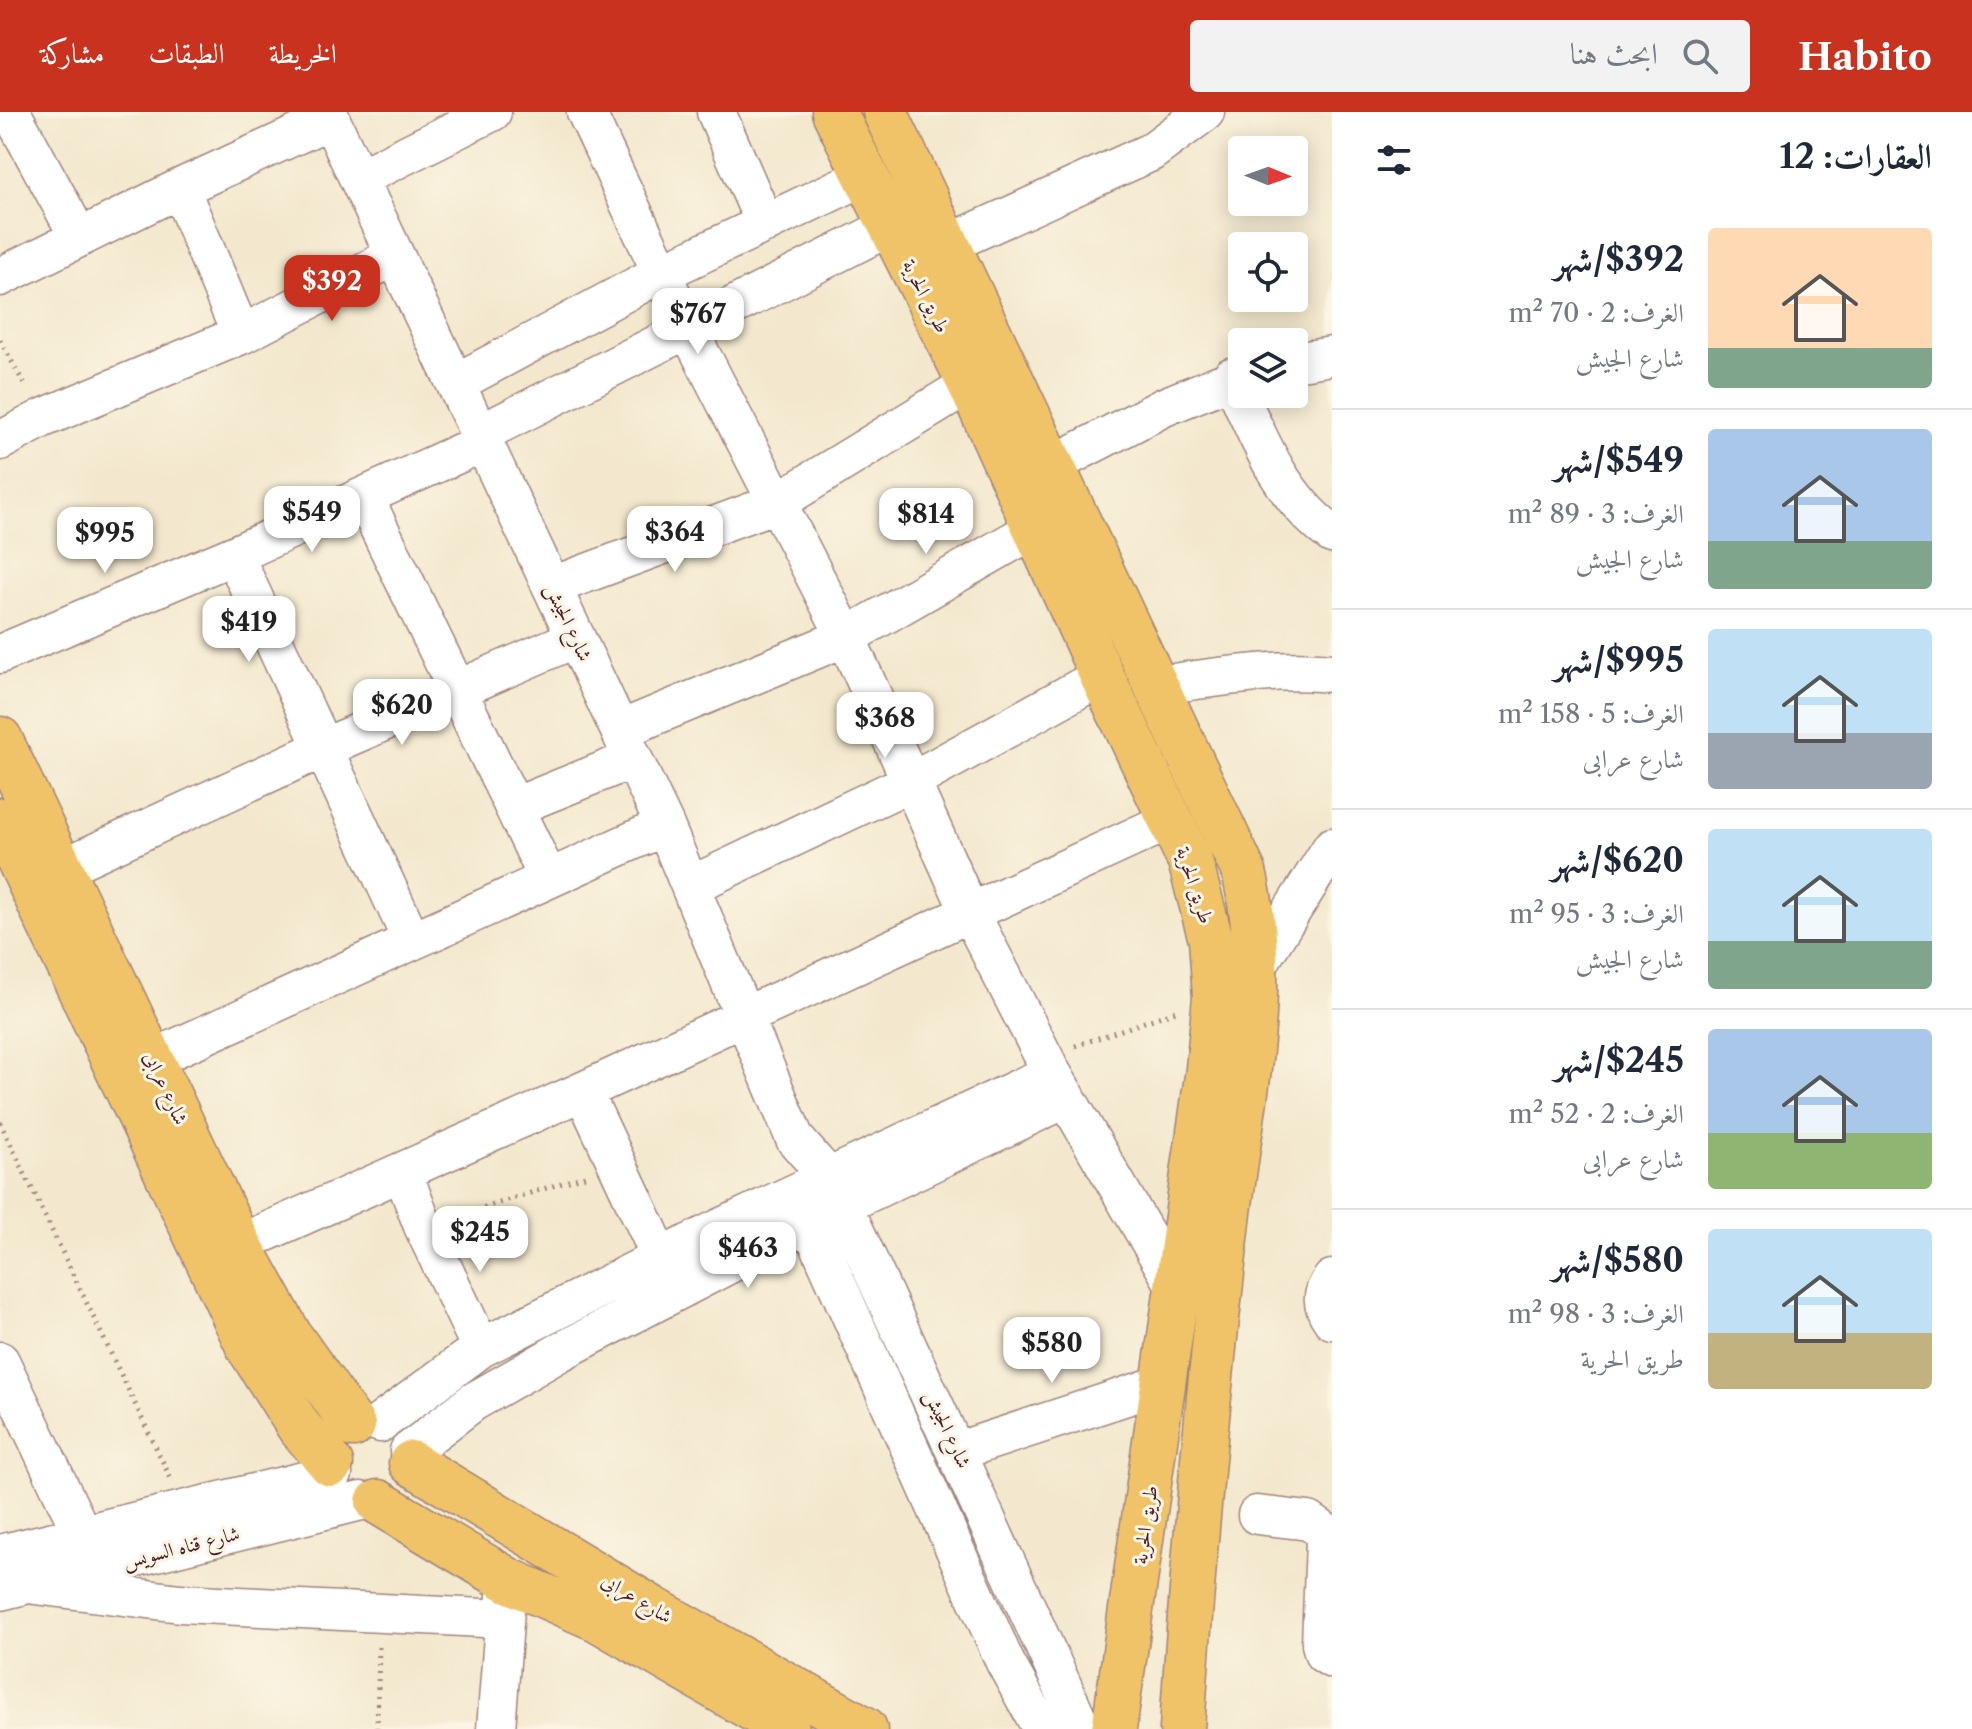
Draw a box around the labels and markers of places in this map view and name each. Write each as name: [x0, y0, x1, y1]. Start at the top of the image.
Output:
pin: $392: [285, 255, 379, 323]
pin: $767: [651, 288, 745, 356]
pin: $549: [265, 486, 359, 554]
pin: $814: [879, 488, 973, 556]
pin: $364: [628, 506, 722, 574]
pin: $995: [58, 507, 152, 575]
pin: $419: [202, 596, 296, 664]
pin: $620: [355, 679, 449, 747]
pin: $368: [838, 692, 932, 760]
pin: $245: [433, 1206, 527, 1274]
pin: $463: [701, 1222, 795, 1290]
pin: $580: [1005, 1317, 1099, 1385]

